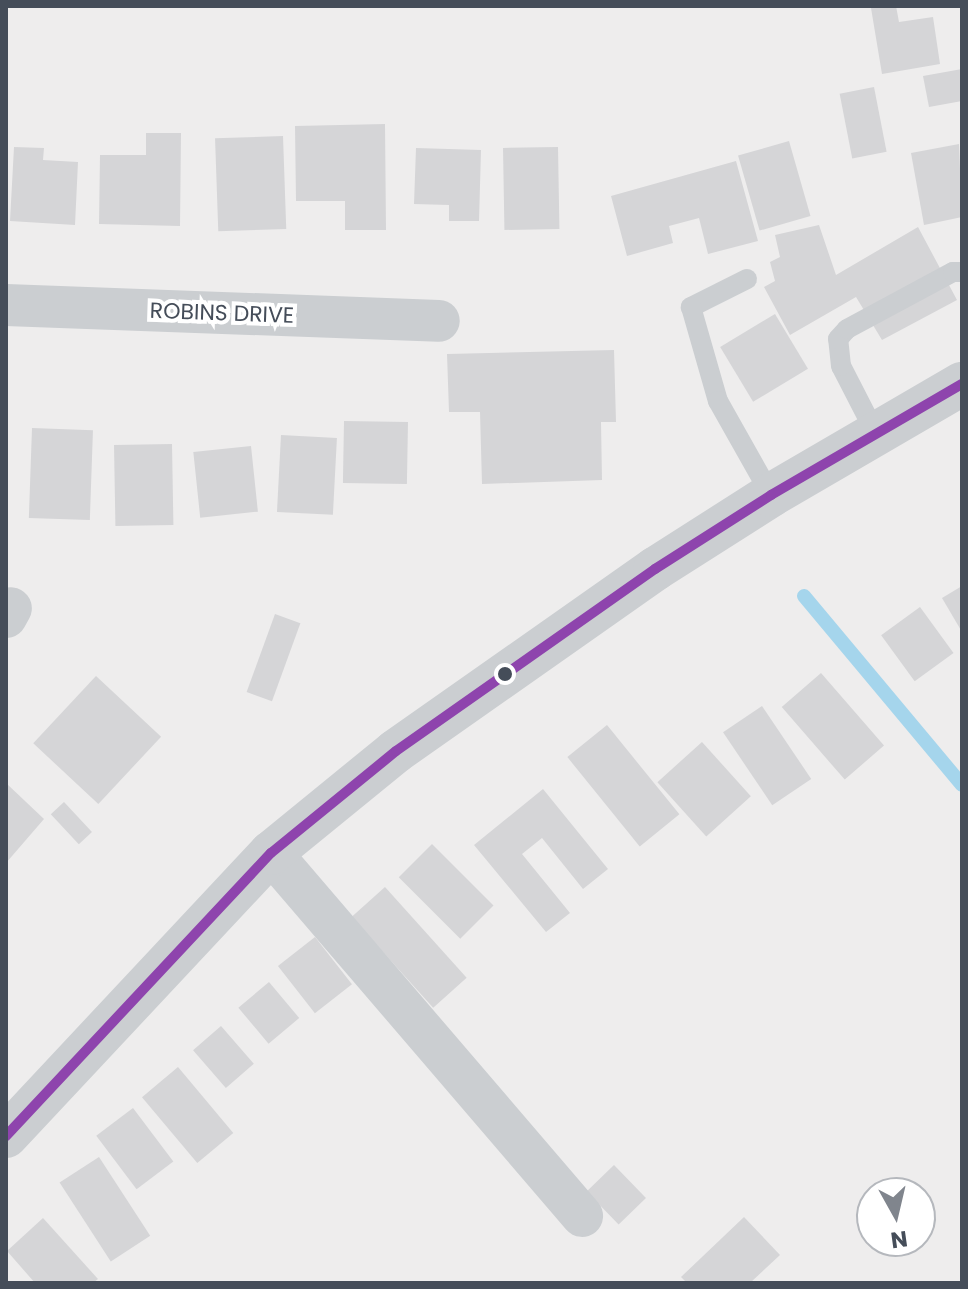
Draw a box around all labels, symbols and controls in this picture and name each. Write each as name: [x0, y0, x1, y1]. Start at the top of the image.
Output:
street label: ROBINS DRIVE: [149, 297, 295, 329]
unlabelled marker: [497, 666, 513, 682]
north arrow: [856, 1177, 936, 1257]
text: N: [889, 1223, 909, 1256]

